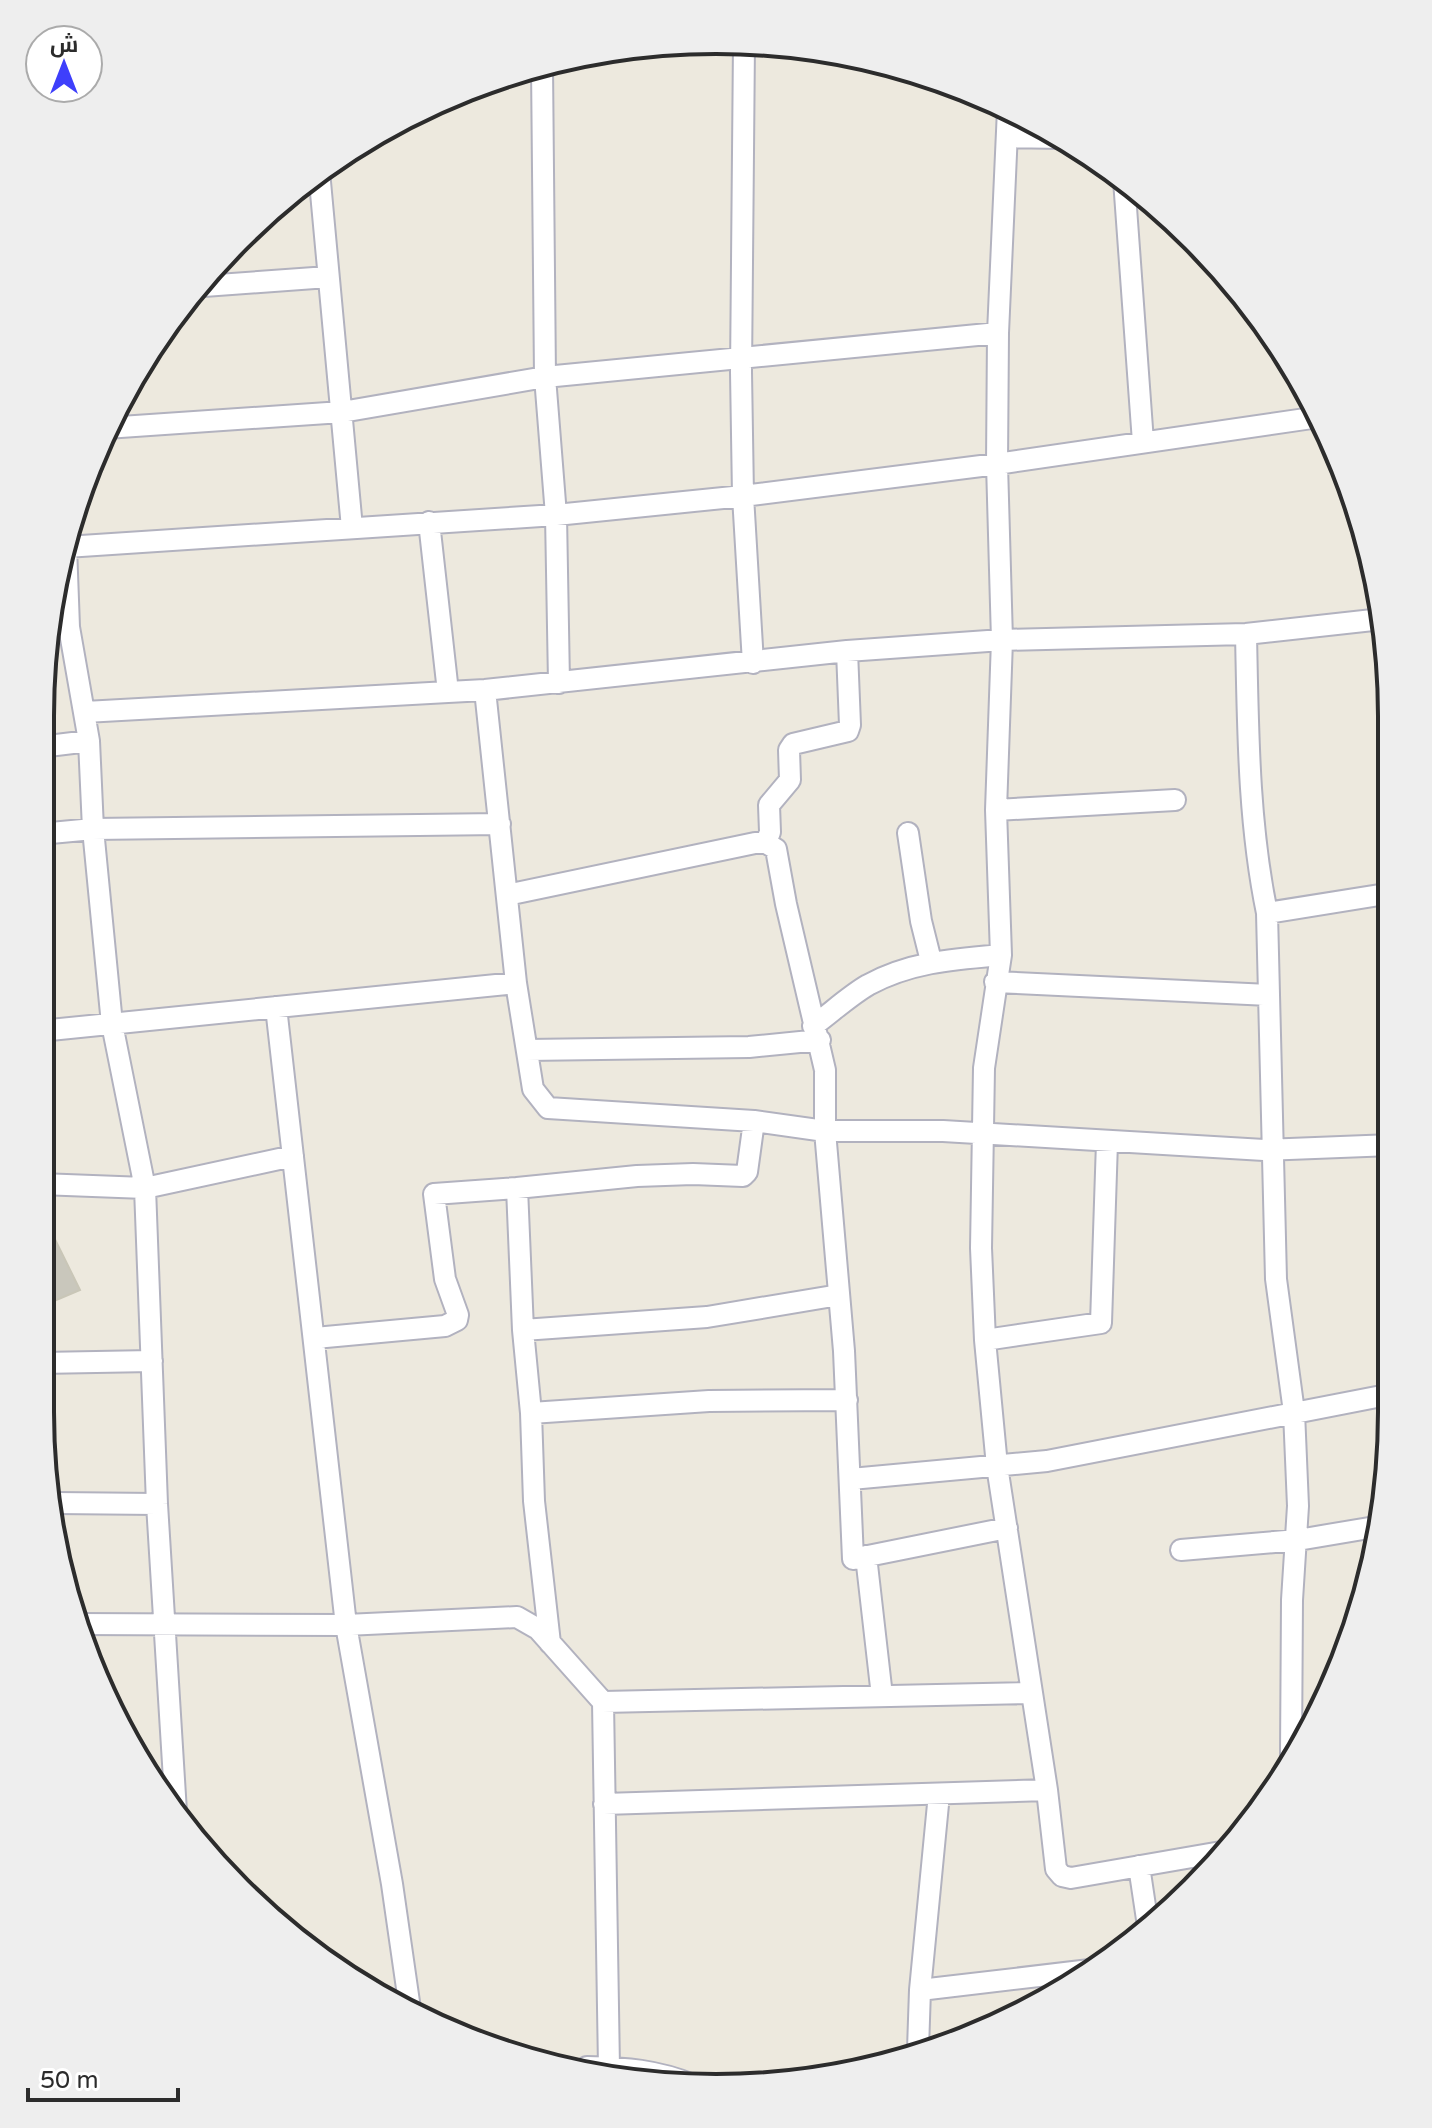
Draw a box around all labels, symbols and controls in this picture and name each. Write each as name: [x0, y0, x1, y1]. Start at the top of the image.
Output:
north arrow: [24, 24, 104, 104]
text: ش: [50, 32, 78, 58]
scale bar: [28, 2052, 178, 2102]
text: 50 m: [40, 2066, 98, 2095]

